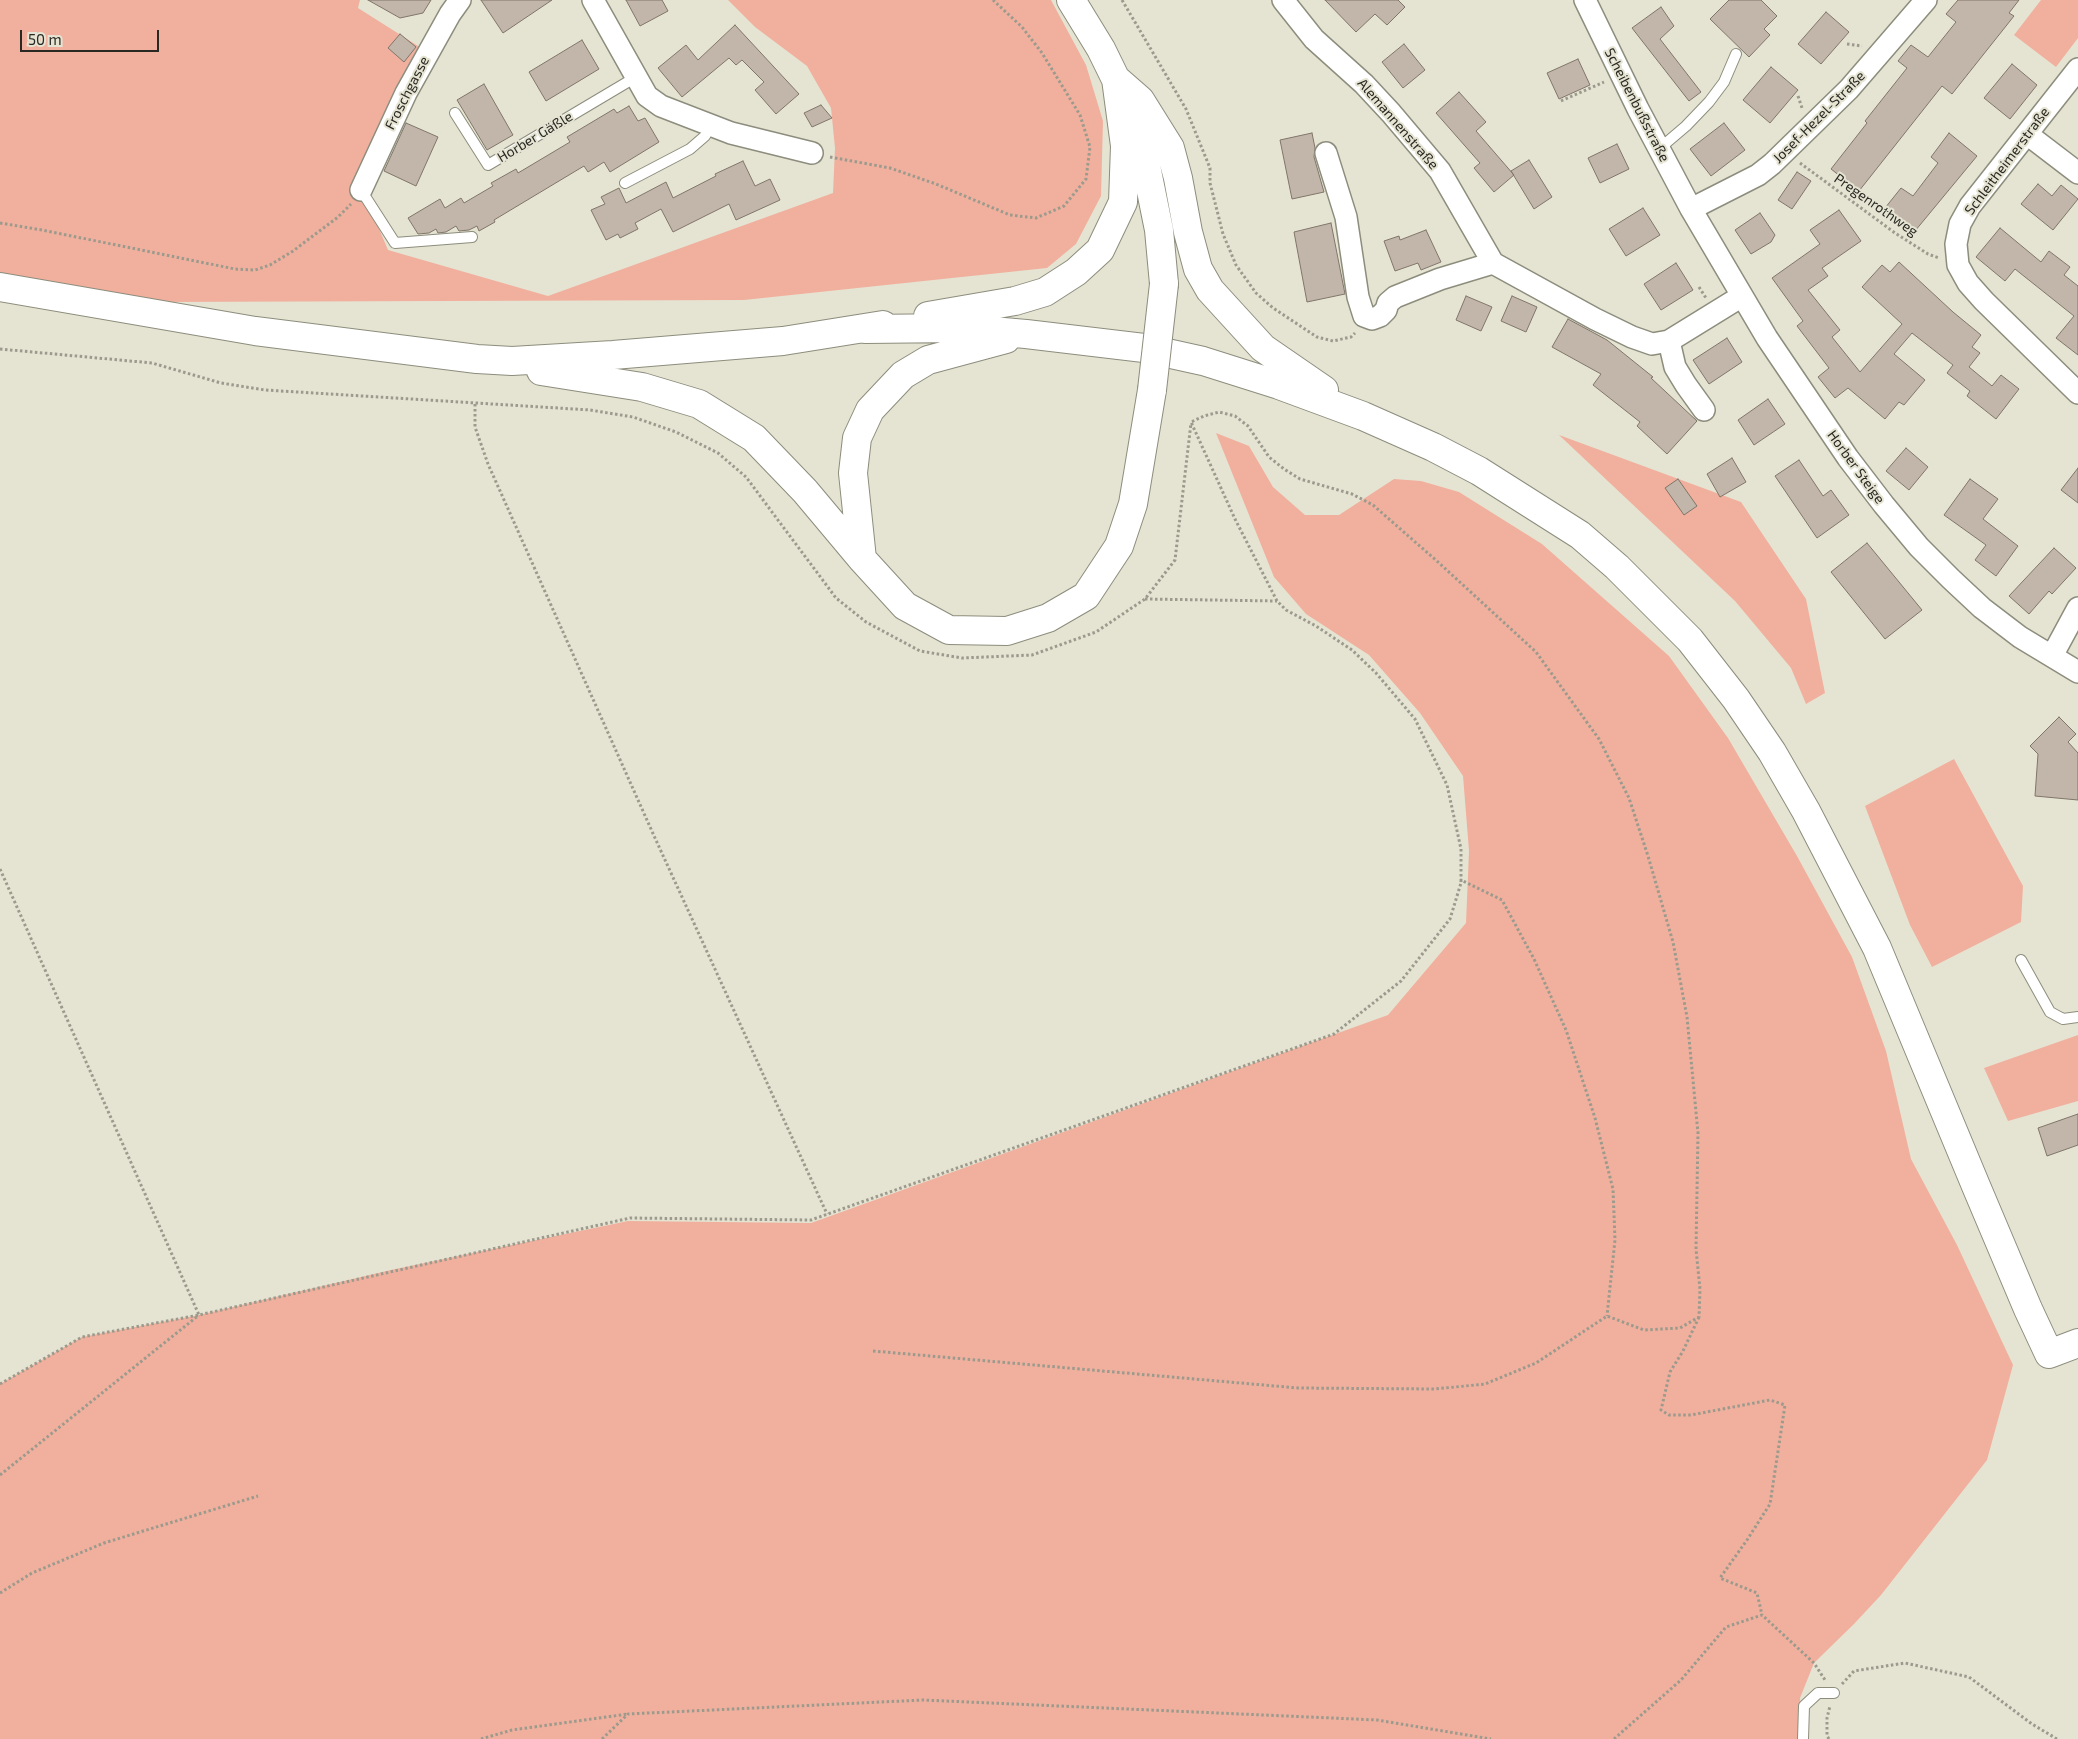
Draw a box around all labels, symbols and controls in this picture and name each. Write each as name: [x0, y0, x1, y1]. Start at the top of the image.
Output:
scale bar: [22, 20, 161, 52]
text: 50 m: [28, 30, 62, 48]
street label: Scheibenbußstraße: [1601, 45, 1673, 165]
street label: Froschgasse: [381, 54, 433, 132]
street label: Josef-Hezel-Straße: [1769, 67, 1869, 167]
street label: Alemannenstraße: [1354, 75, 1442, 173]
street label: Schleitheimerstraße: [1961, 104, 2053, 218]
street label: Horber Gäßle: [494, 108, 576, 166]
street label: Pregenrothweg: [1831, 170, 1921, 240]
street label: Horber Steige: [1824, 427, 1888, 507]

